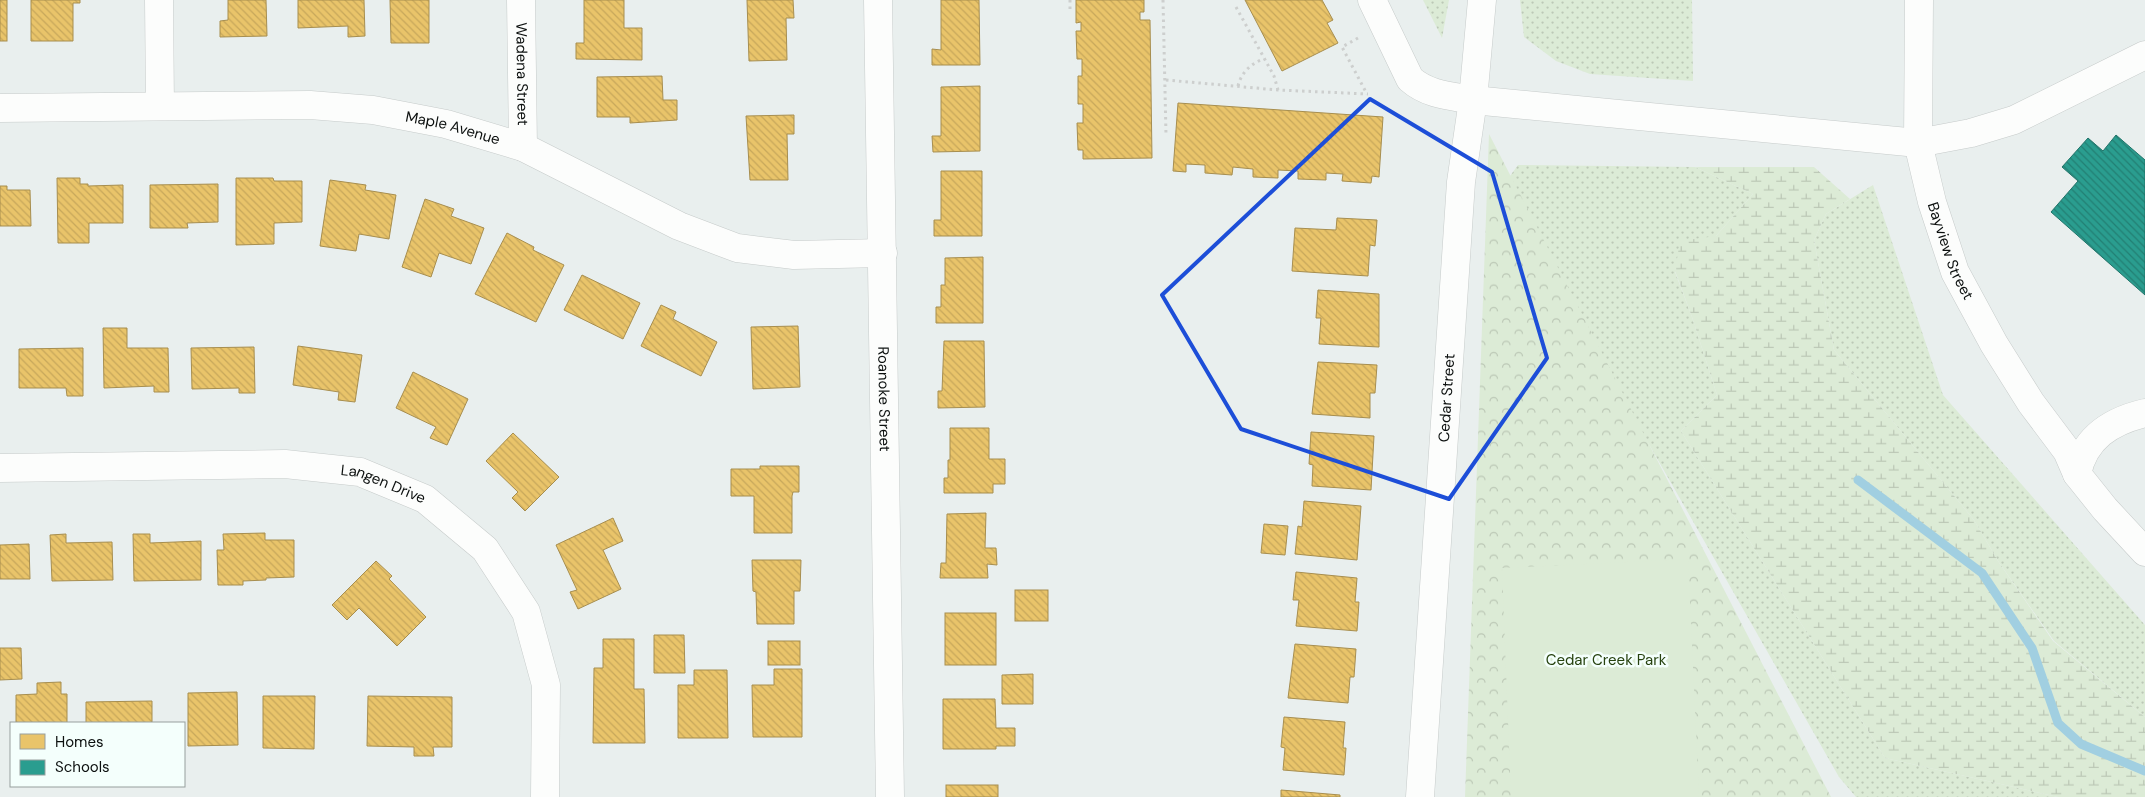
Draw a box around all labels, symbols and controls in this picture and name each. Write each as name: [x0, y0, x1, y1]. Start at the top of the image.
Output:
street label: Wadena Street: [511, 22, 533, 126]
street label: Maple Avenue: [404, 106, 503, 150]
street label: Bayview Street: [1923, 200, 1978, 303]
street label: Roanoke Street: [873, 346, 895, 452]
street label: Cedar Street: [1434, 353, 1460, 443]
street label: Langen Drive: [340, 460, 429, 508]
park label: Cedar Creek Park: [1546, 650, 1667, 670]
legend: [10, 722, 185, 787]
text: Homes: [55, 732, 104, 752]
text: Schools: [55, 757, 110, 777]

